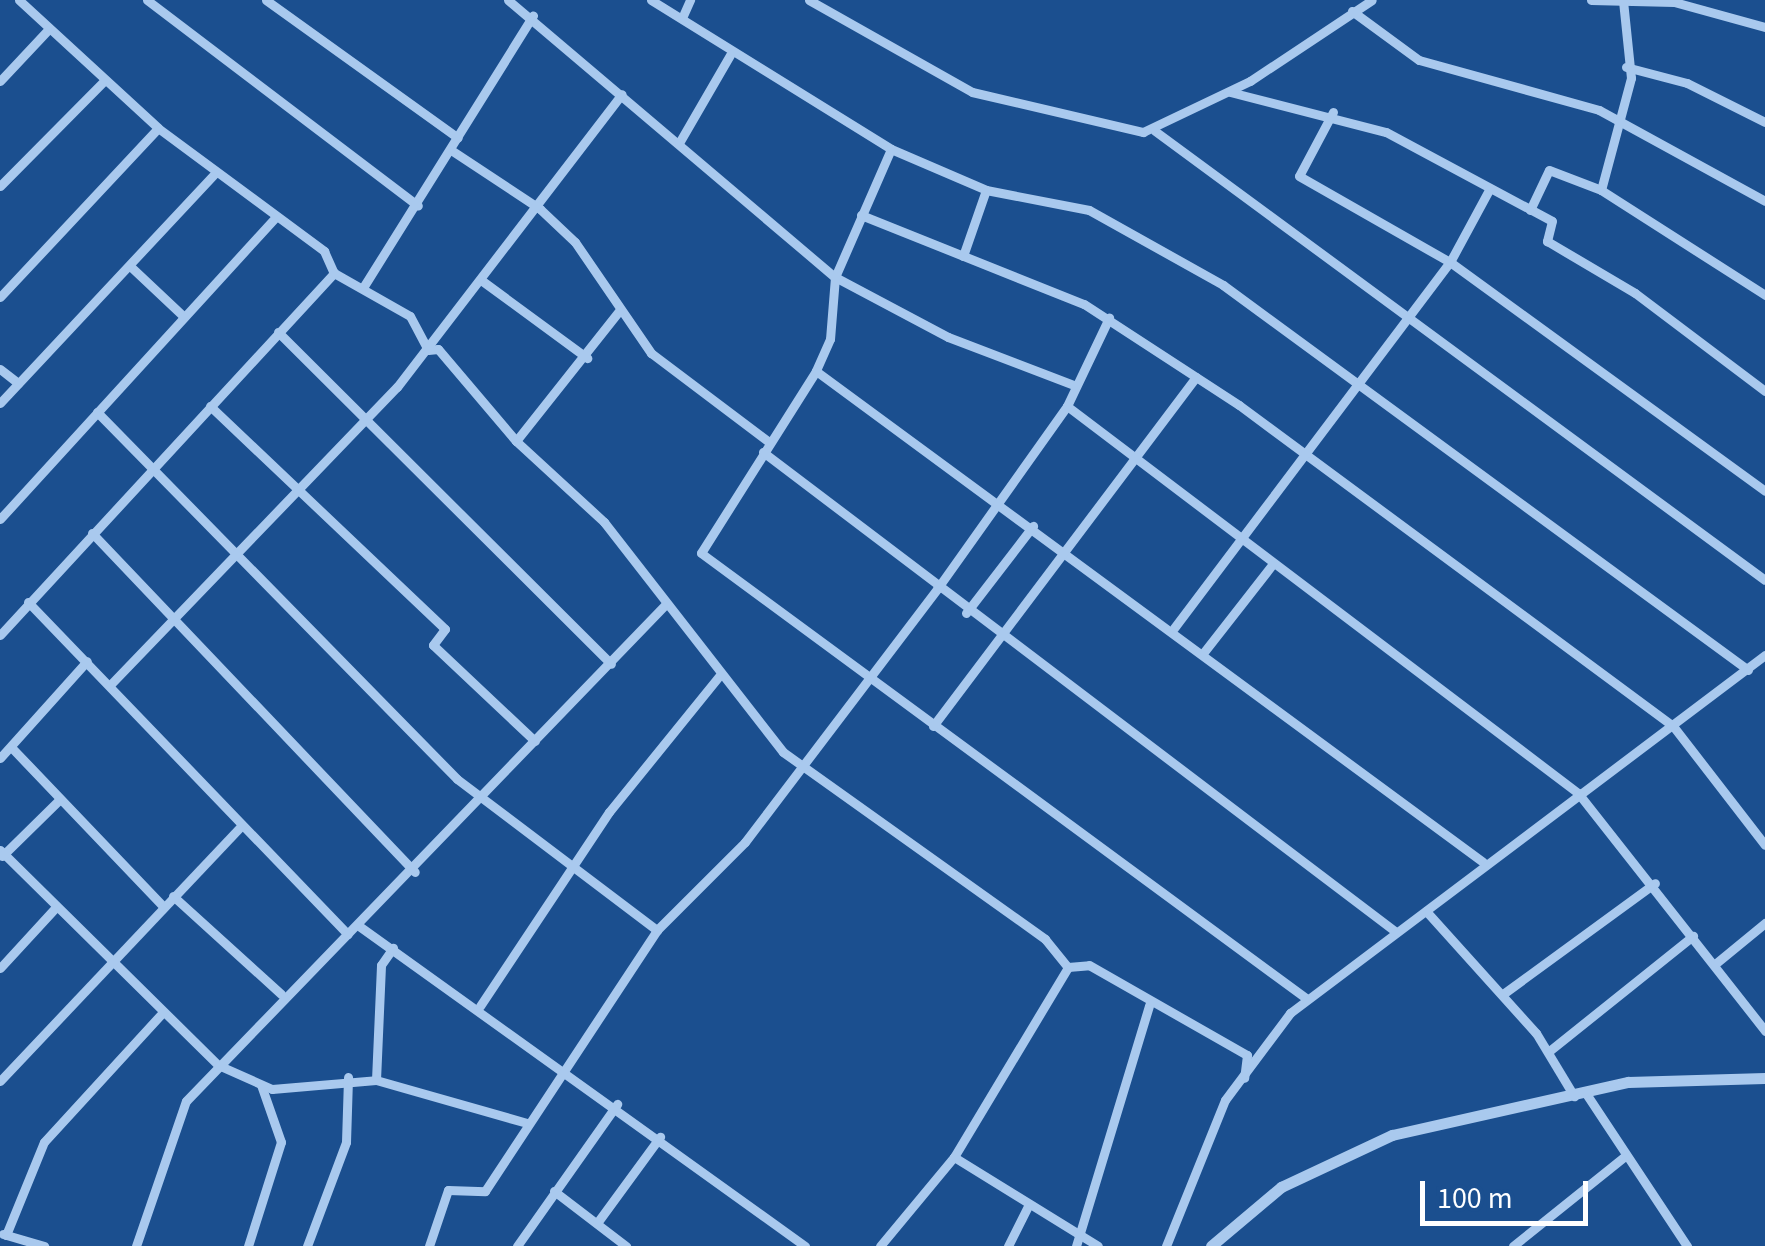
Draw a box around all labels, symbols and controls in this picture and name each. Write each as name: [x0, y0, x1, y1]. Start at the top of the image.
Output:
scale bar: [1425, 1161, 1592, 1223]
text: 100 m: [1437, 1177, 1513, 1220]

